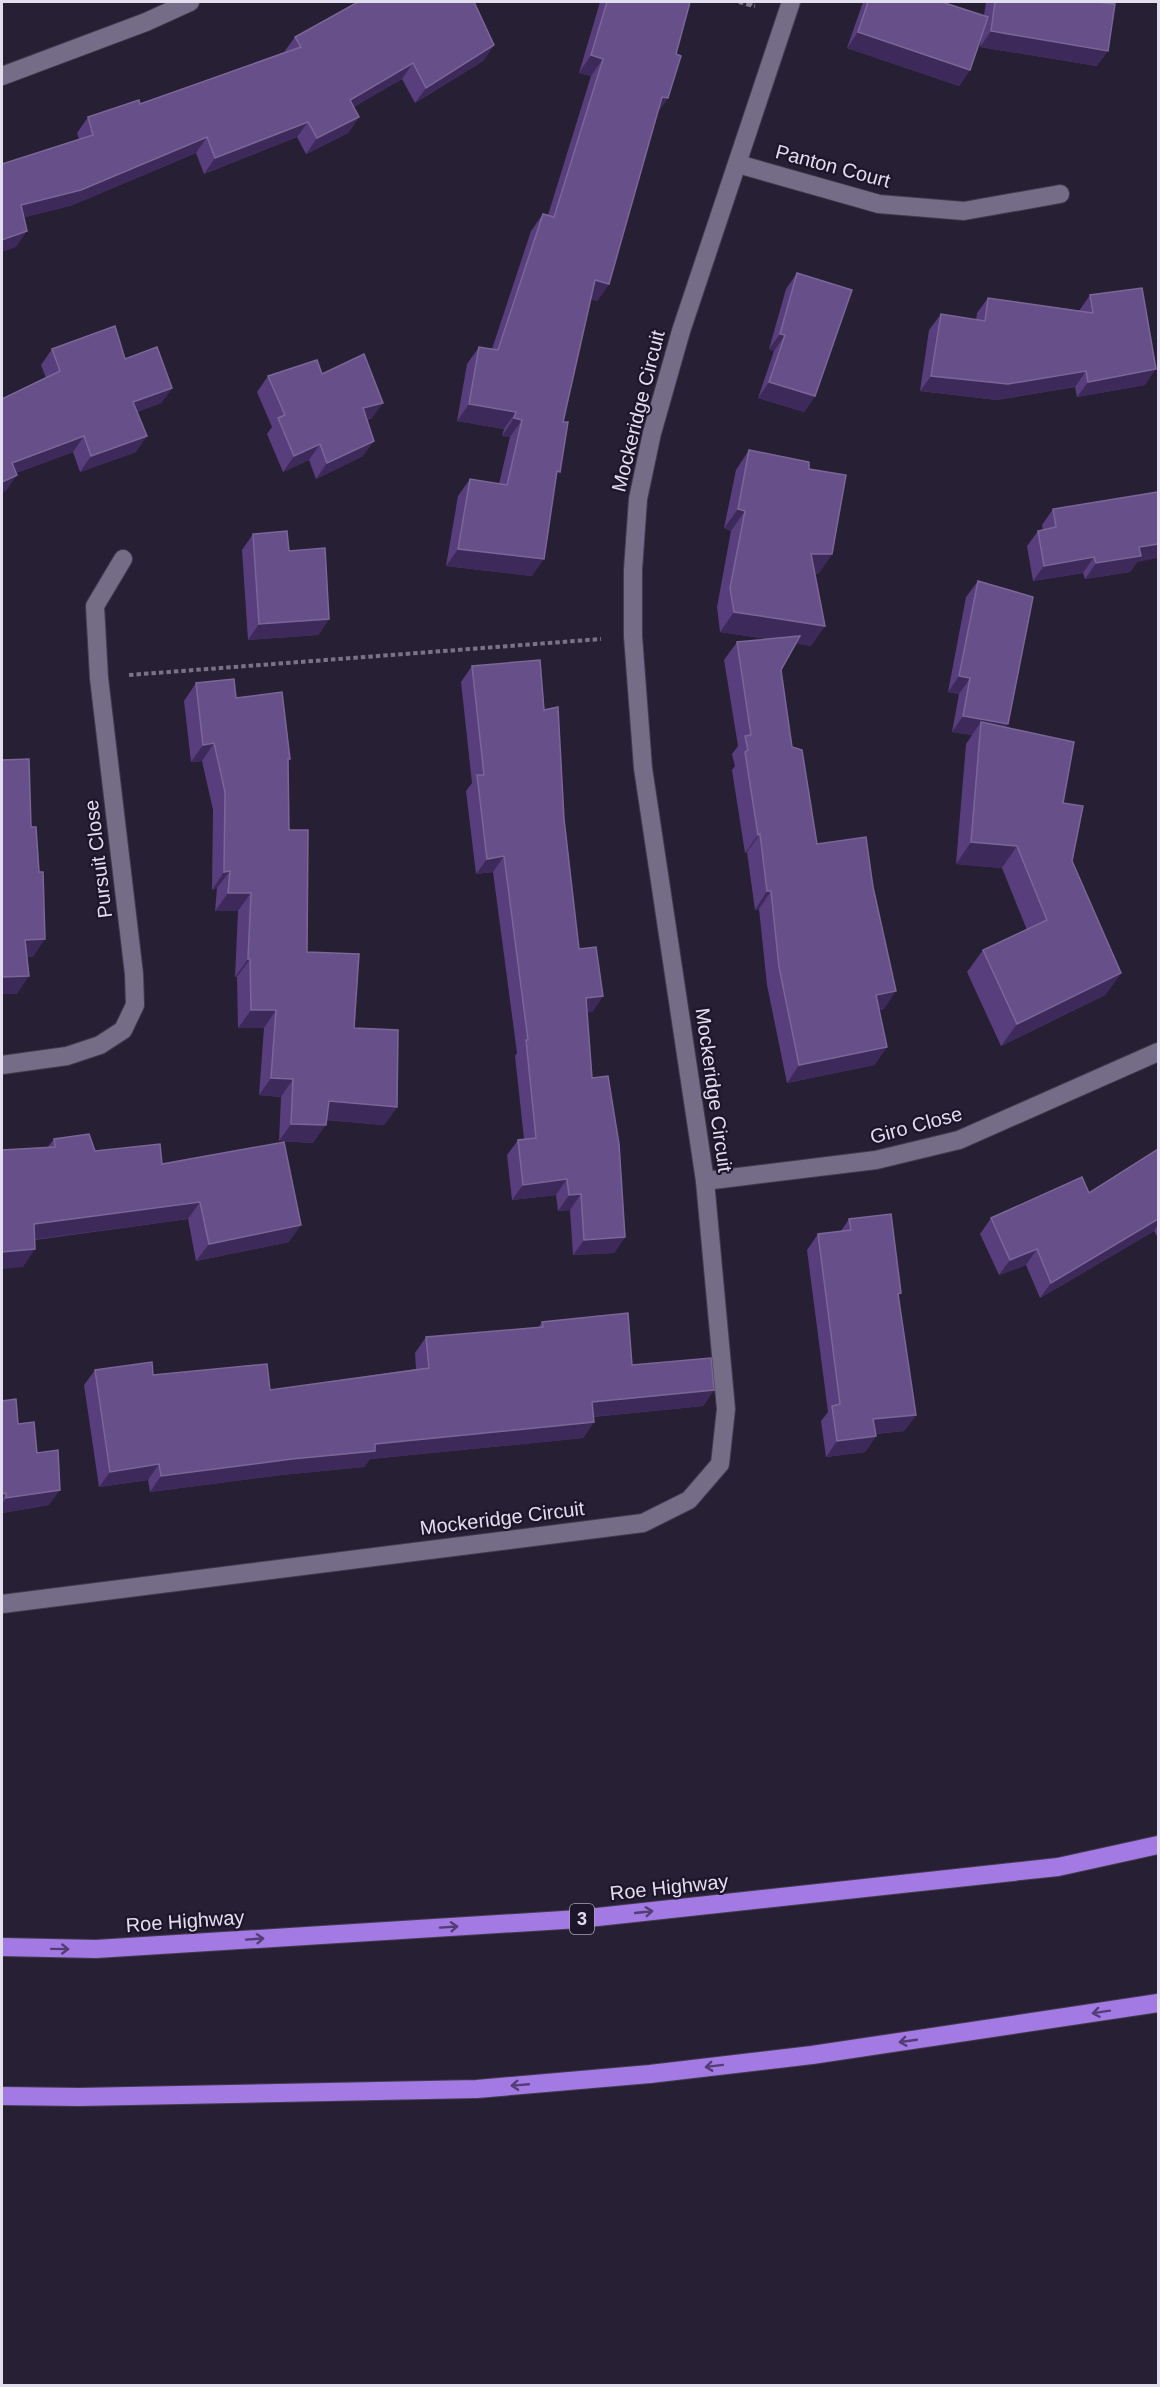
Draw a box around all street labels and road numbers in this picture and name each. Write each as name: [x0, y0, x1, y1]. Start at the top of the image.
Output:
street label: Panton Court: [773, 140, 893, 192]
street label: Mockeridge Circuit: [607, 328, 669, 494]
street label: Pursuit Close: [80, 799, 116, 919]
street label: Mockeridge Circuit: [692, 1006, 736, 1174]
street label: Giro Close: [868, 1102, 964, 1148]
street label: Mockeridge Circuit: [418, 1497, 586, 1539]
street label: Roe Highway: [609, 1870, 729, 1904]
road number: 3: [570, 1904, 594, 1934]
street label: Roe Highway: [125, 1906, 245, 1936]

